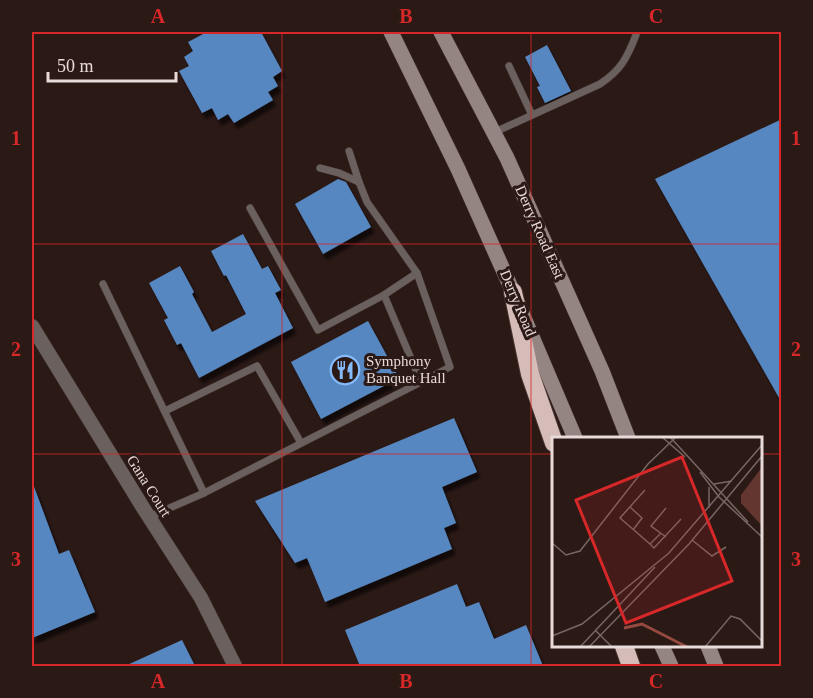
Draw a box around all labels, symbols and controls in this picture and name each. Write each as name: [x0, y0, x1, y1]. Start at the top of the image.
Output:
text: A: [151, 5, 166, 27]
text: B: [399, 5, 413, 27]
text: C: [649, 5, 663, 27]
scale bar: [48, 45, 176, 83]
text: 50 m: [57, 56, 94, 76]
text: 1: [11, 127, 21, 149]
text: 1: [791, 127, 801, 149]
street label: Derry Road East: [512, 183, 568, 282]
street label: Derry Road: [497, 267, 539, 339]
text: 2: [11, 338, 21, 360]
text: 2: [791, 338, 801, 360]
place label: Symphony Banquet Hall: [366, 353, 446, 386]
restaurant icon: Symphony Banquet Hall: [329, 354, 361, 386]
inset map: [552, 437, 762, 647]
street label: Gana Court: [124, 452, 175, 520]
text: 3: [11, 548, 21, 570]
text: 3: [791, 548, 801, 570]
text: A: [151, 670, 166, 692]
text: B: [399, 670, 413, 692]
text: C: [649, 670, 663, 692]

